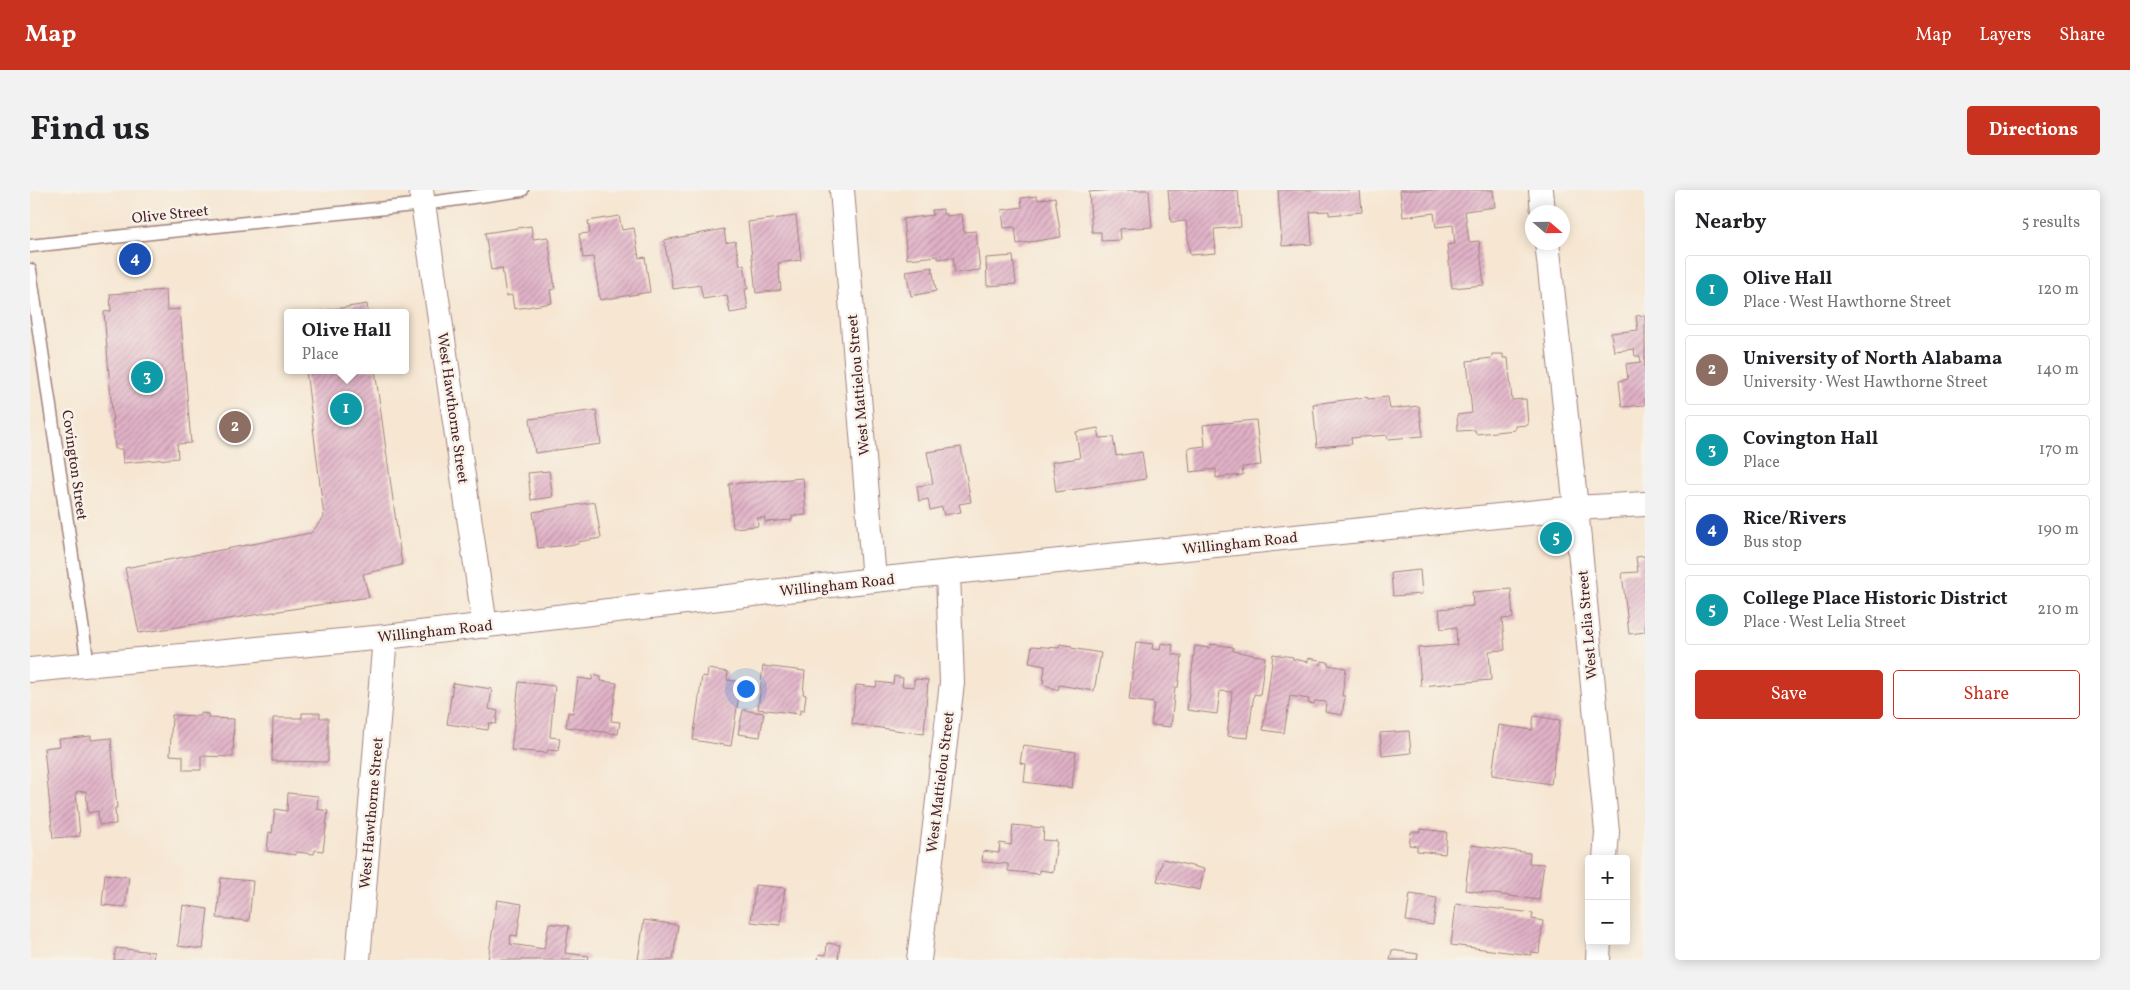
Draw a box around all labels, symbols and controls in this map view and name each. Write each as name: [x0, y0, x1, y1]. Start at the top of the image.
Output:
text: Map: [25, 18, 76, 52]
text: Map: [1915, 23, 1951, 48]
text: Layers: [1979, 23, 2031, 48]
text: Share: [2059, 23, 2105, 48]
text: Find us: [30, 106, 150, 154]
button: Directions: [1967, 106, 2100, 155]
street label: Olive Street: [131, 201, 210, 230]
north arrow: [1525, 205, 1570, 250]
text: Nearby: [1695, 208, 1766, 237]
text: 5 results: [2022, 212, 2080, 234]
pin: 4: [119, 240, 151, 278]
text: Olive Hall: [1743, 266, 1832, 292]
text: 1: [1709, 279, 1715, 301]
text: 120 m: [2037, 279, 2079, 301]
text: Place · West Hawthorne Street: [1743, 292, 1951, 314]
popup: [284, 309, 409, 374]
street label: West Mattielou Street: [843, 313, 876, 457]
text: Olive Hall: [302, 318, 391, 344]
street label: West Hawthorne Street: [431, 331, 473, 485]
text: Place: [302, 344, 339, 366]
text: University of North Alabama: [1743, 346, 2002, 372]
pin: 3: [131, 358, 163, 396]
text: 2: [1708, 359, 1716, 381]
text: 140 m: [2037, 359, 2079, 381]
text: University · West Hawthorne Street: [1743, 372, 1988, 394]
pin: 1: [330, 390, 362, 428]
pin: 2: [219, 408, 251, 446]
street label: Covington Street: [55, 409, 92, 522]
text: Covington Hall: [1743, 426, 1878, 452]
text: 3: [1708, 439, 1716, 461]
text: 170 m: [2039, 439, 2079, 461]
text: Place: [1743, 452, 1780, 474]
text: Rice/Rivers: [1743, 506, 1846, 532]
pin: 5: [1540, 519, 1572, 557]
text: 4: [1707, 519, 1717, 541]
text: 190 m: [2037, 519, 2079, 541]
street label: Willingham Road: [1181, 528, 1299, 561]
text: Bus stop: [1743, 532, 1802, 554]
street label: West Lelia Street: [1573, 569, 1604, 681]
street label: Willingham Road: [778, 570, 896, 603]
text: College Place Historic District: [1743, 586, 2008, 612]
text: 5: [1708, 599, 1716, 621]
text: 210 m: [2037, 599, 2079, 621]
text: Place · West Lelia Street: [1743, 612, 1906, 634]
street label: Willingham Road: [376, 616, 494, 649]
button: Save: [1695, 670, 1883, 719]
button: Share: [1893, 670, 2080, 719]
your location: [733, 676, 759, 702]
street label: West Mattielou Street: [922, 710, 961, 854]
street label: West Hawthorne Street: [355, 736, 390, 890]
map controls: [1585, 855, 1630, 945]
button: +: [1585, 855, 1630, 900]
button: −: [1585, 900, 1630, 945]

